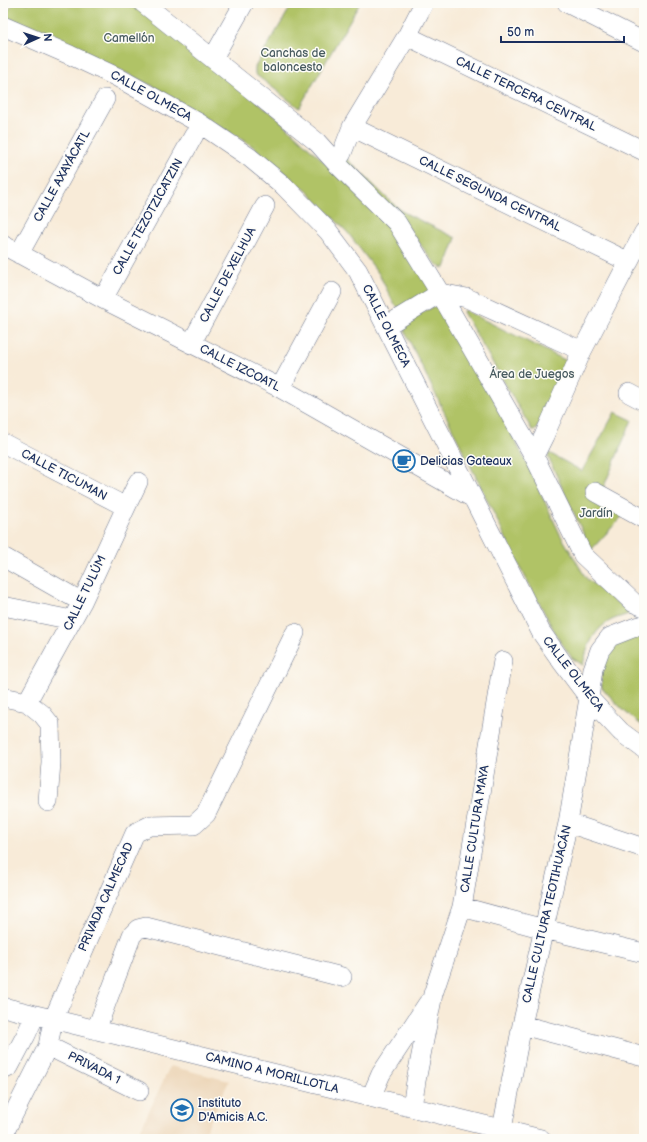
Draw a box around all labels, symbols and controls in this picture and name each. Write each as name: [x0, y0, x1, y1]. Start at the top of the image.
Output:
north arrow: [18, 18, 58, 58]
scale bar: [501, 18, 624, 44]
text: 50 m: [507, 25, 534, 40]
park label: Camellón: [103, 31, 155, 46]
text: N: [41, 33, 54, 42]
park label: Canchas de baloncesto: [260, 46, 326, 75]
street label: CALLE TERCERA CENTRAL: [453, 53, 599, 135]
street label: CALLE OLMECA: [108, 67, 195, 125]
street label: CALLE AXAYÁCATL: [29, 126, 94, 225]
street label: CALLE SEGUNDA CENTRAL: [416, 153, 564, 235]
street label: CALLE TEZOTZICATZIN: [110, 156, 186, 278]
street label: CALLE DE XELHUA: [196, 224, 260, 325]
street label: CALLE OLMECA: [359, 282, 414, 370]
street label: CALLE IZCOATL: [197, 341, 283, 395]
park label: Área de Juegos: [489, 365, 575, 382]
street label: CALLE TICUMAN: [18, 446, 110, 504]
cafe icon: Delicias Gateaux: [391, 448, 417, 474]
place label: Delicias Gateaux: [420, 454, 512, 469]
park label: Jardín: [579, 506, 613, 521]
street label: CALLE TULÚM: [58, 552, 110, 633]
street label: CALLE OLMECA: [539, 634, 607, 715]
street label: CALLE CULTURA MAYA: [458, 763, 493, 894]
street label: CALLE CULTURA TEOTIHUACÁN: [517, 823, 575, 1005]
street label: PRIVADA CALMECAD: [75, 840, 137, 954]
street label: PRIVADA 1: [65, 1048, 123, 1088]
street label: CAMINO A MORILLOTLA: [204, 1049, 341, 1097]
place label: Instituto D'Amicis A.C.: [198, 1096, 268, 1125]
school or university icon: Instituto D'Amicis A.C.: [169, 1097, 195, 1123]

